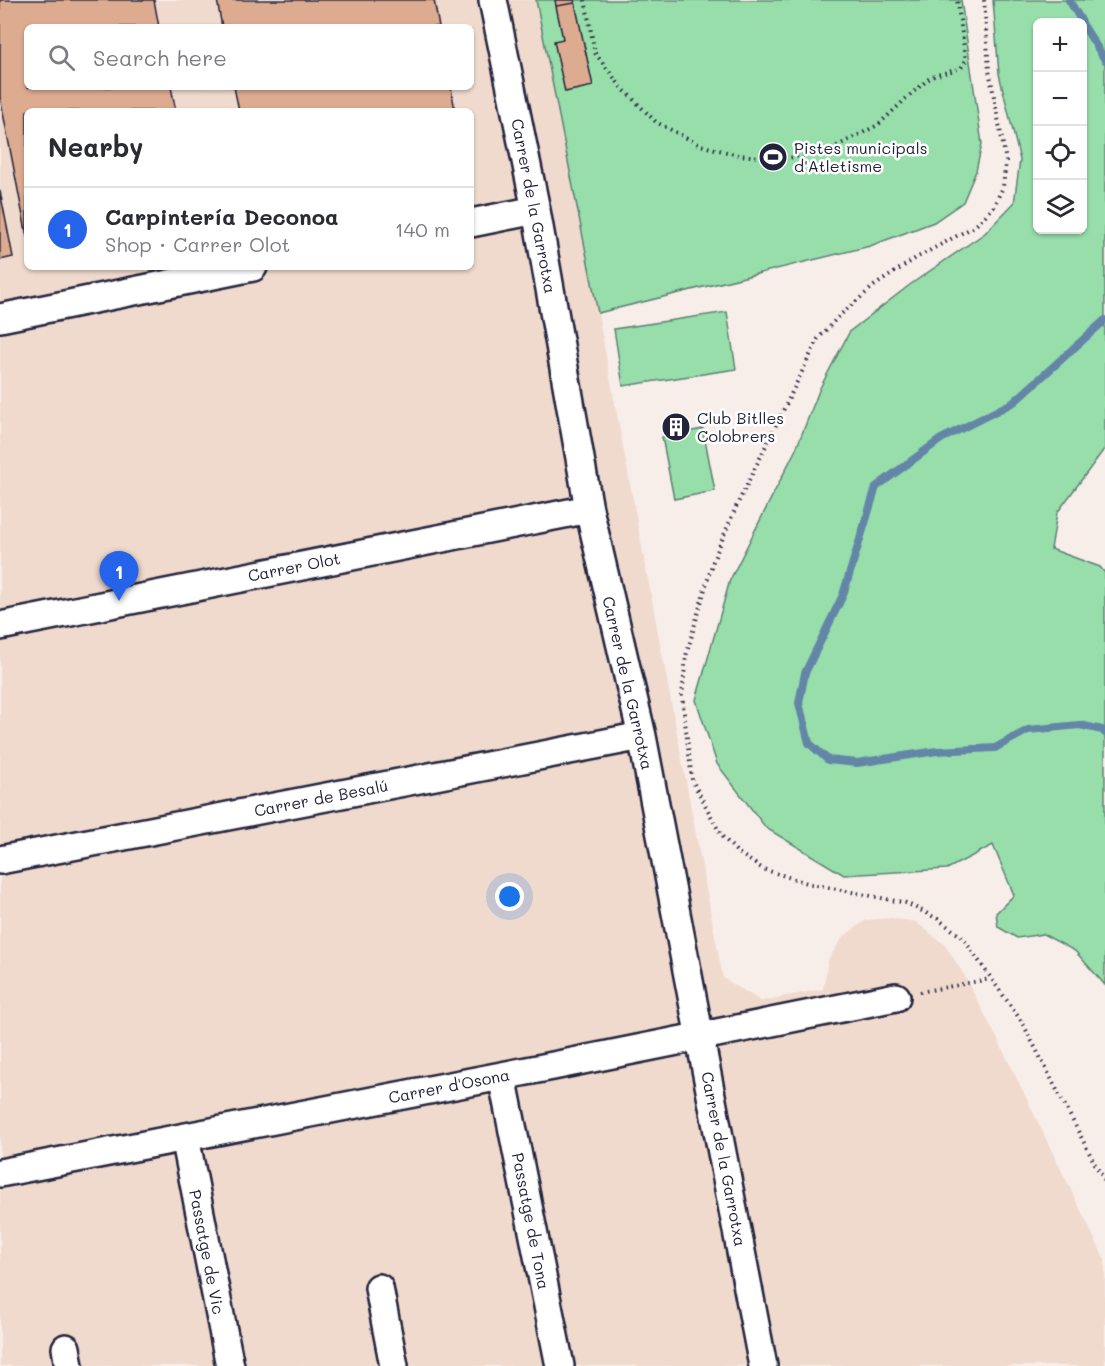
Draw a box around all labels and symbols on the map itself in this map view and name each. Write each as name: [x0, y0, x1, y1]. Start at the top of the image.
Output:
street label: Carrer de la Garrotxa: [507, 117, 562, 295]
place label: Pistes municipals d'Atletisme: [794, 137, 928, 176]
sports icon: Pistes municipals d'Atletisme: [757, 141, 789, 173]
place label: Club Bitlles Colobrers: [697, 407, 784, 446]
building icon: Club Bitlles Colobrers: [660, 411, 692, 443]
street label: Carrer Olot: [246, 547, 342, 586]
pin: 1: [100, 552, 138, 601]
street label: Carrer de la Garrotxa: [598, 594, 659, 772]
street label: Carrer de Besalú: [252, 774, 390, 821]
your location: [495, 882, 524, 911]
street label: Carrer d'Osona: [387, 1063, 511, 1108]
street label: Carrer de la Garrotxa: [697, 1070, 752, 1248]
street label: Passatge de Tona: [508, 1151, 555, 1291]
street label: Passatge de Vic: [185, 1188, 230, 1316]

